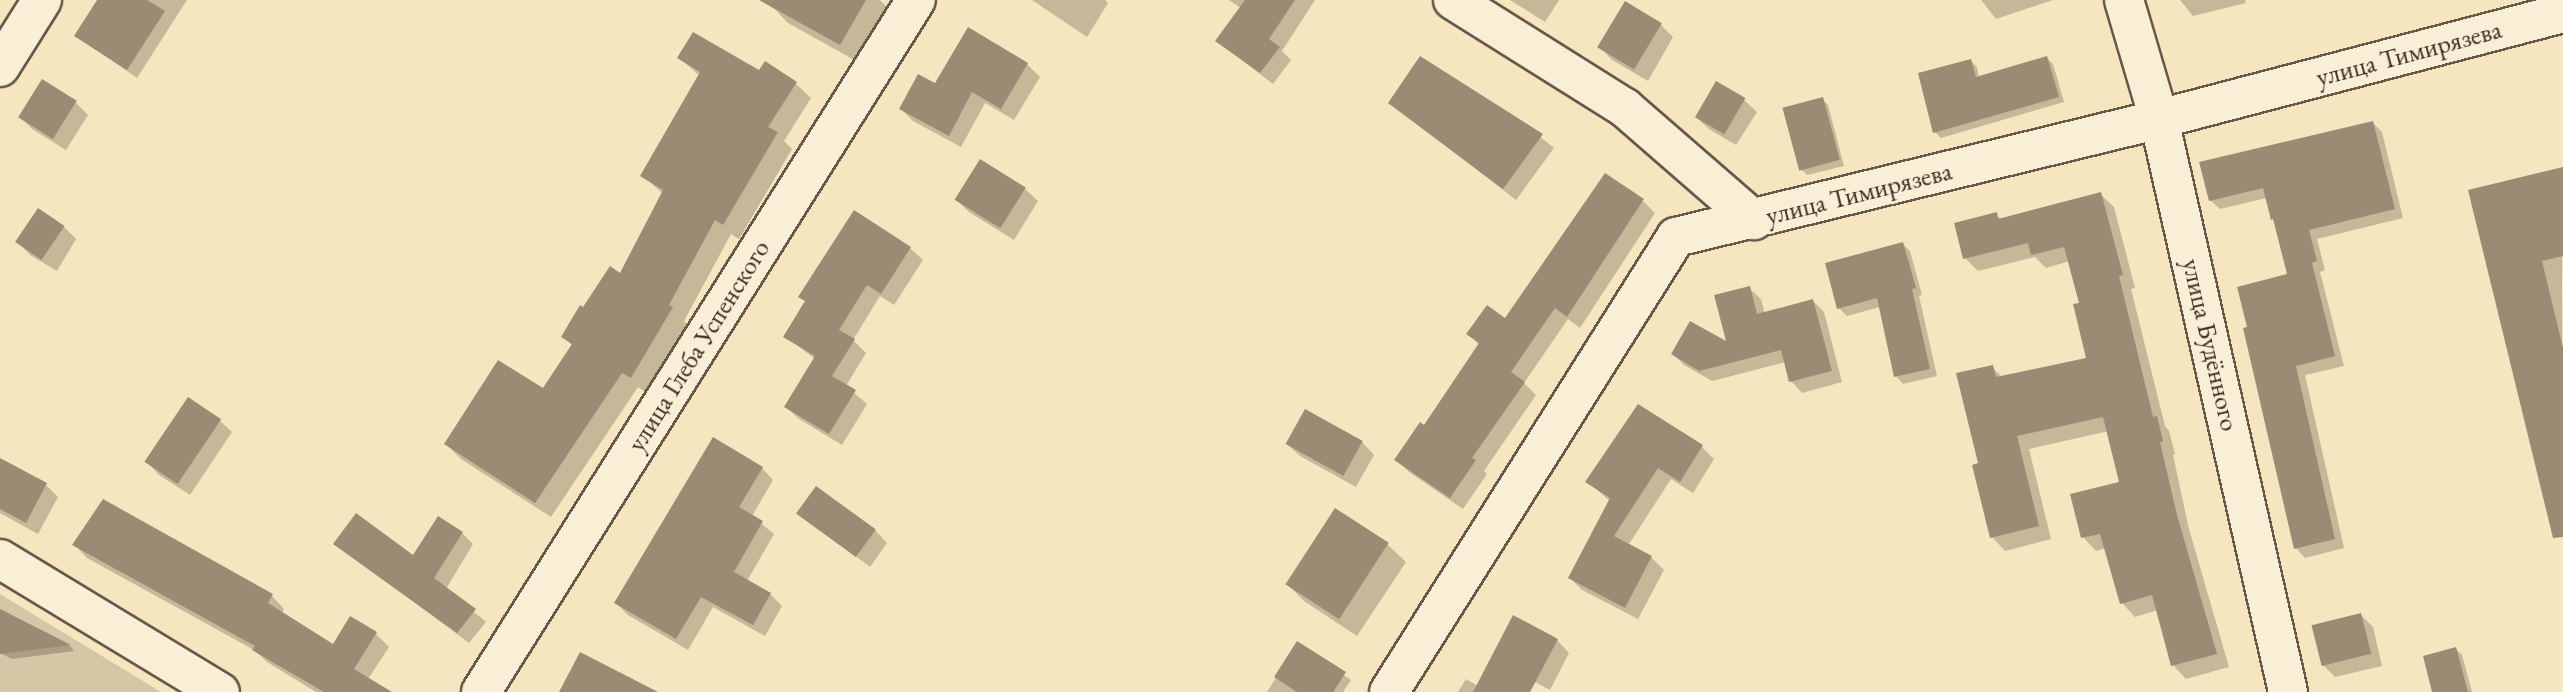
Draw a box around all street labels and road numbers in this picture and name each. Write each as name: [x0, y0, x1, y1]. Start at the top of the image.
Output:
street label: улица Тимирязева: [2313, 14, 2505, 94]
street label: улица Тимирязева: [1763, 156, 1955, 232]
street label: улица Глеба Успенского: [621, 234, 777, 458]
street label: улица Будённого: [2175, 256, 2245, 434]

